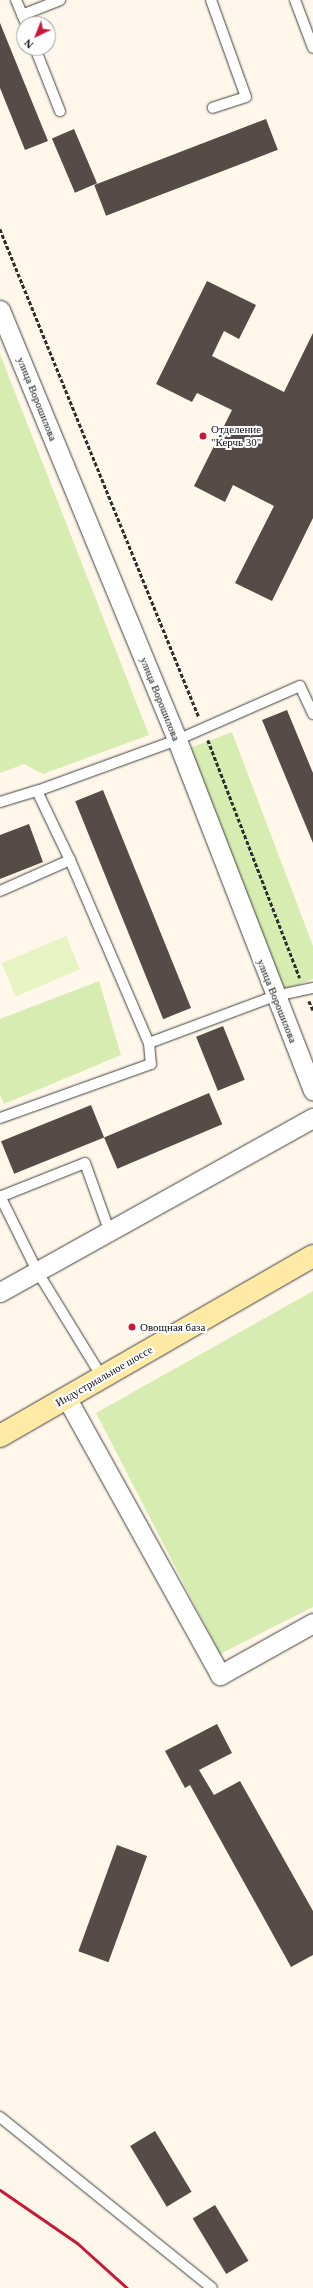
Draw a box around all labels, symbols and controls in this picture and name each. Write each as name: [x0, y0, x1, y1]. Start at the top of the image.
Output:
north arrow: [16, 16, 56, 56]
text: N: [22, 37, 36, 51]
street label: улица Ворошилова: [14, 355, 60, 443]
place label: Отделение "Керчь 30": [211, 423, 261, 449]
marker: Отделение "Керчь 30": [198, 431, 208, 441]
street label: улица Ворошилова: [137, 655, 183, 743]
street label: улица Ворошилова: [254, 957, 300, 1045]
place label: Овощная база: [140, 1320, 205, 1334]
marker: Овощная база: [127, 1322, 137, 1332]
street label: Индустриальное шоссе: [53, 1343, 155, 1409]

